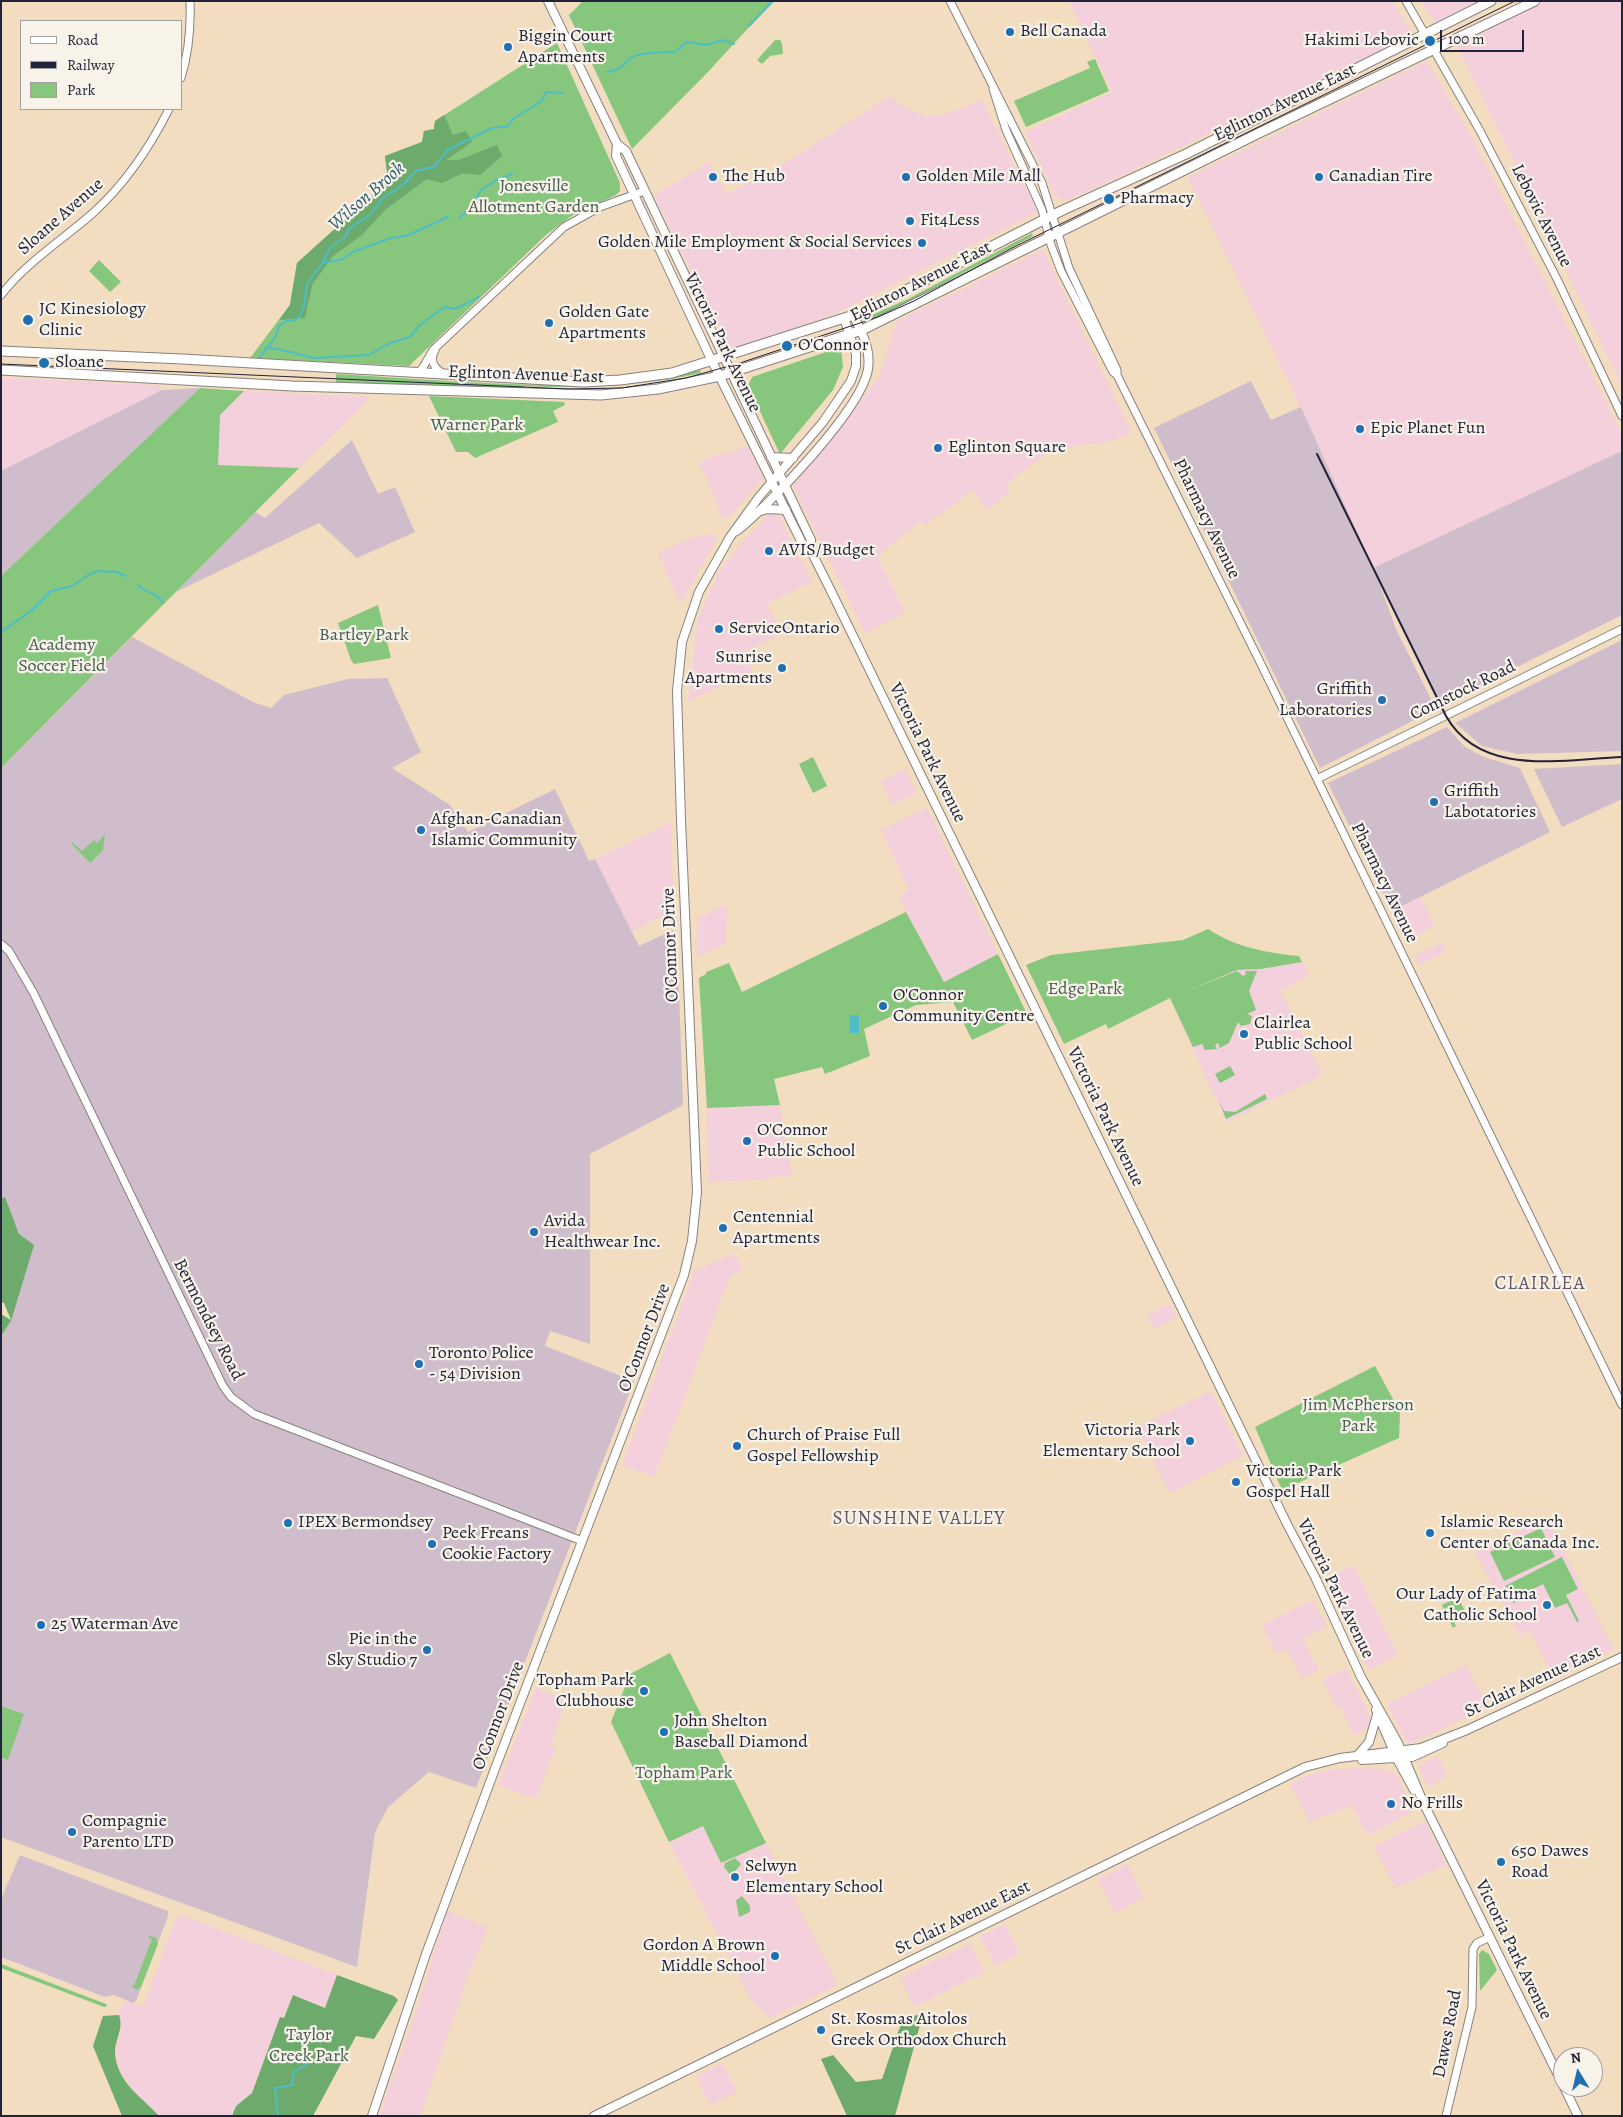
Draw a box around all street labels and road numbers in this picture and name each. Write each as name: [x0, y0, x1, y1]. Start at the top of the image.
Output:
street label: Eglinton Avenue East: [1210, 59, 1360, 147]
street label: Lebovic Avenue: [1506, 161, 1576, 271]
street label: Sloane Avenue: [14, 174, 108, 260]
street label: Eglinton Avenue East: [847, 237, 995, 327]
street label: Victoria Park Avenue: [679, 270, 765, 416]
street label: Eglinton Avenue East: [448, 361, 604, 389]
street label: Pharmacy Avenue: [1168, 455, 1244, 583]
street label: Comstock Road: [1407, 656, 1519, 726]
street label: Victoria Park Avenue: [884, 680, 970, 826]
street label: Pharmacy Avenue: [1346, 819, 1422, 947]
street label: O'Connor Drive: [658, 887, 684, 1003]
street label: Victoria Park Avenue: [1062, 1044, 1148, 1190]
street label: Bermondsey Road: [168, 1256, 248, 1384]
street label: O'Connor Drive: [614, 1281, 676, 1395]
street label: Victoria Park Avenue: [1292, 1516, 1378, 1662]
street label: St Clair Avenue East: [1462, 1641, 1604, 1723]
street label: O'Connor Drive: [468, 1659, 530, 1773]
street label: St Clair Avenue East: [892, 1876, 1034, 1960]
street label: Victoria Park Avenue: [1470, 1877, 1556, 2023]
street label: Dawes Road: [1429, 1988, 1467, 2080]

